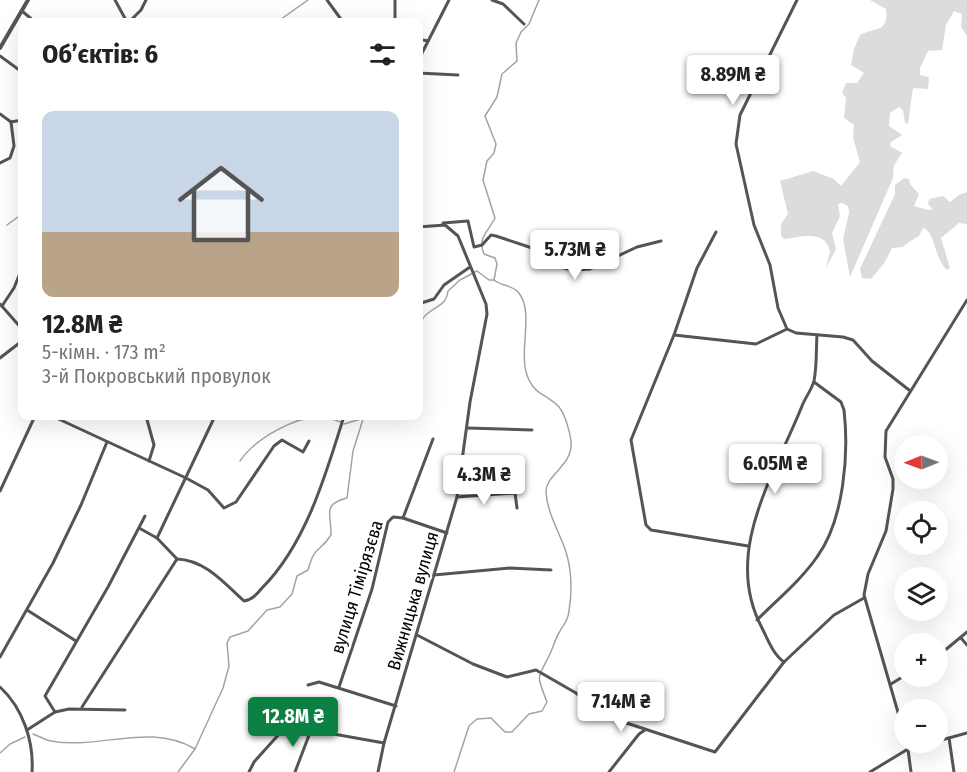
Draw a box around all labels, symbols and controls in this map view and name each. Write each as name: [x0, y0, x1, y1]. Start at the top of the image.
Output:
icon: filters: [366, 38, 399, 71]
text: Об’єктів: 6: [42, 39, 158, 70]
pin: 8.89M ₴: [678, 55, 788, 106]
text: 8.89M ₴: [701, 62, 765, 86]
icon: home: [167, 150, 275, 258]
pin: 5.73M ₴: [520, 230, 630, 281]
text: 5.73M ₴: [544, 237, 606, 261]
text: 12.8M ₴: [42, 309, 123, 340]
text: 5-кімн. · 173 m²: [42, 340, 166, 364]
text: 3-й Покровський провулок: [42, 364, 271, 388]
north arrow: [894, 435, 948, 489]
map controls: [894, 435, 948, 753]
pin: 6.05M ₴: [720, 444, 830, 495]
text: 6.05M ₴: [743, 451, 807, 475]
pin: 4.3M ₴: [435, 455, 533, 506]
text: 4.3M ₴: [457, 462, 511, 486]
button: locate: [894, 501, 948, 555]
street label: вулиця Тімірязєва: [326, 517, 388, 656]
street label: Вижницька вулиця: [383, 529, 443, 673]
button: layers: [894, 567, 948, 621]
button: +: [894, 633, 948, 687]
pin: 7.14M ₴: [566, 682, 676, 733]
text: 7.14M ₴: [592, 689, 650, 713]
pin: 12.8M ₴: [238, 697, 348, 748]
button: −: [894, 699, 948, 753]
text: 12.8M ₴: [262, 704, 324, 728]

